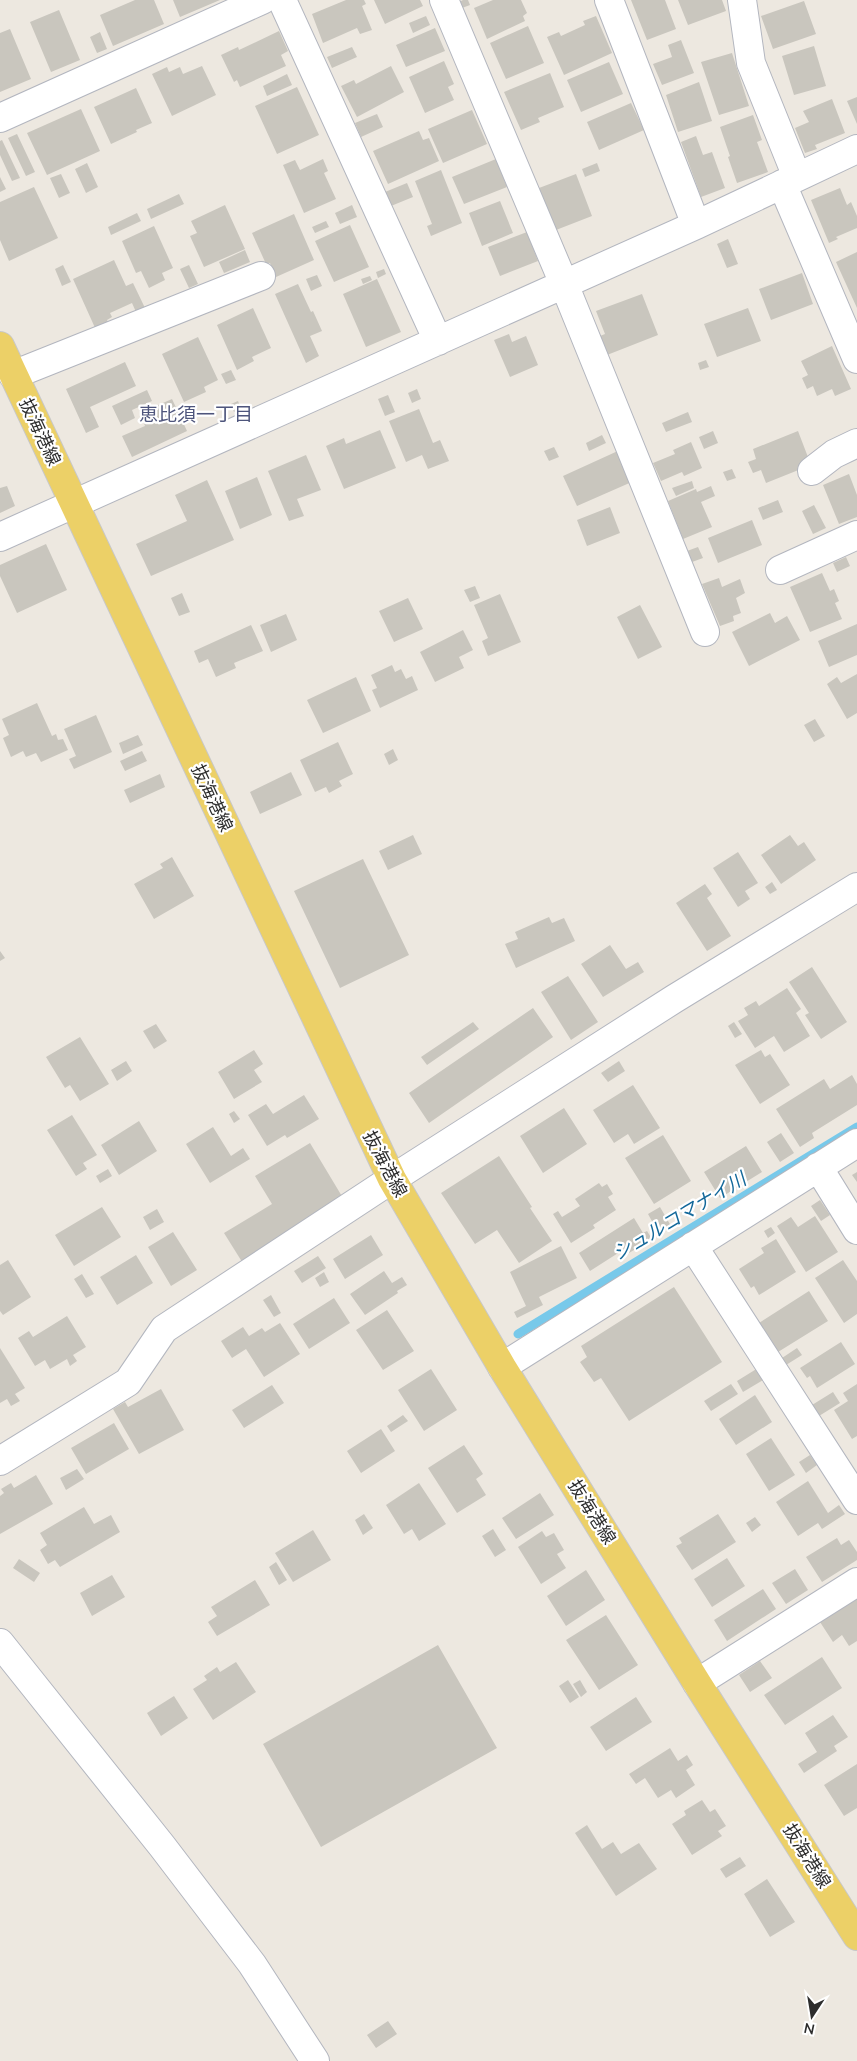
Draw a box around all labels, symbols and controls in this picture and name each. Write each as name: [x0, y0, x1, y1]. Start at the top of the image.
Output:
street label: 抜海港線: [15, 394, 66, 469]
district label: 恵比須一丁目: [139, 402, 253, 426]
street label: 抜海港線: [187, 760, 238, 835]
street label: 抜海港線: [358, 1127, 412, 1201]
water label: シュルコマナイ川: [608, 1166, 752, 1265]
street label: 抜海港線: [564, 1475, 621, 1548]
street label: 抜海港線: [779, 1819, 836, 1892]
north arrow: [787, 1991, 837, 2041]
text: N: [802, 2019, 816, 2039]

